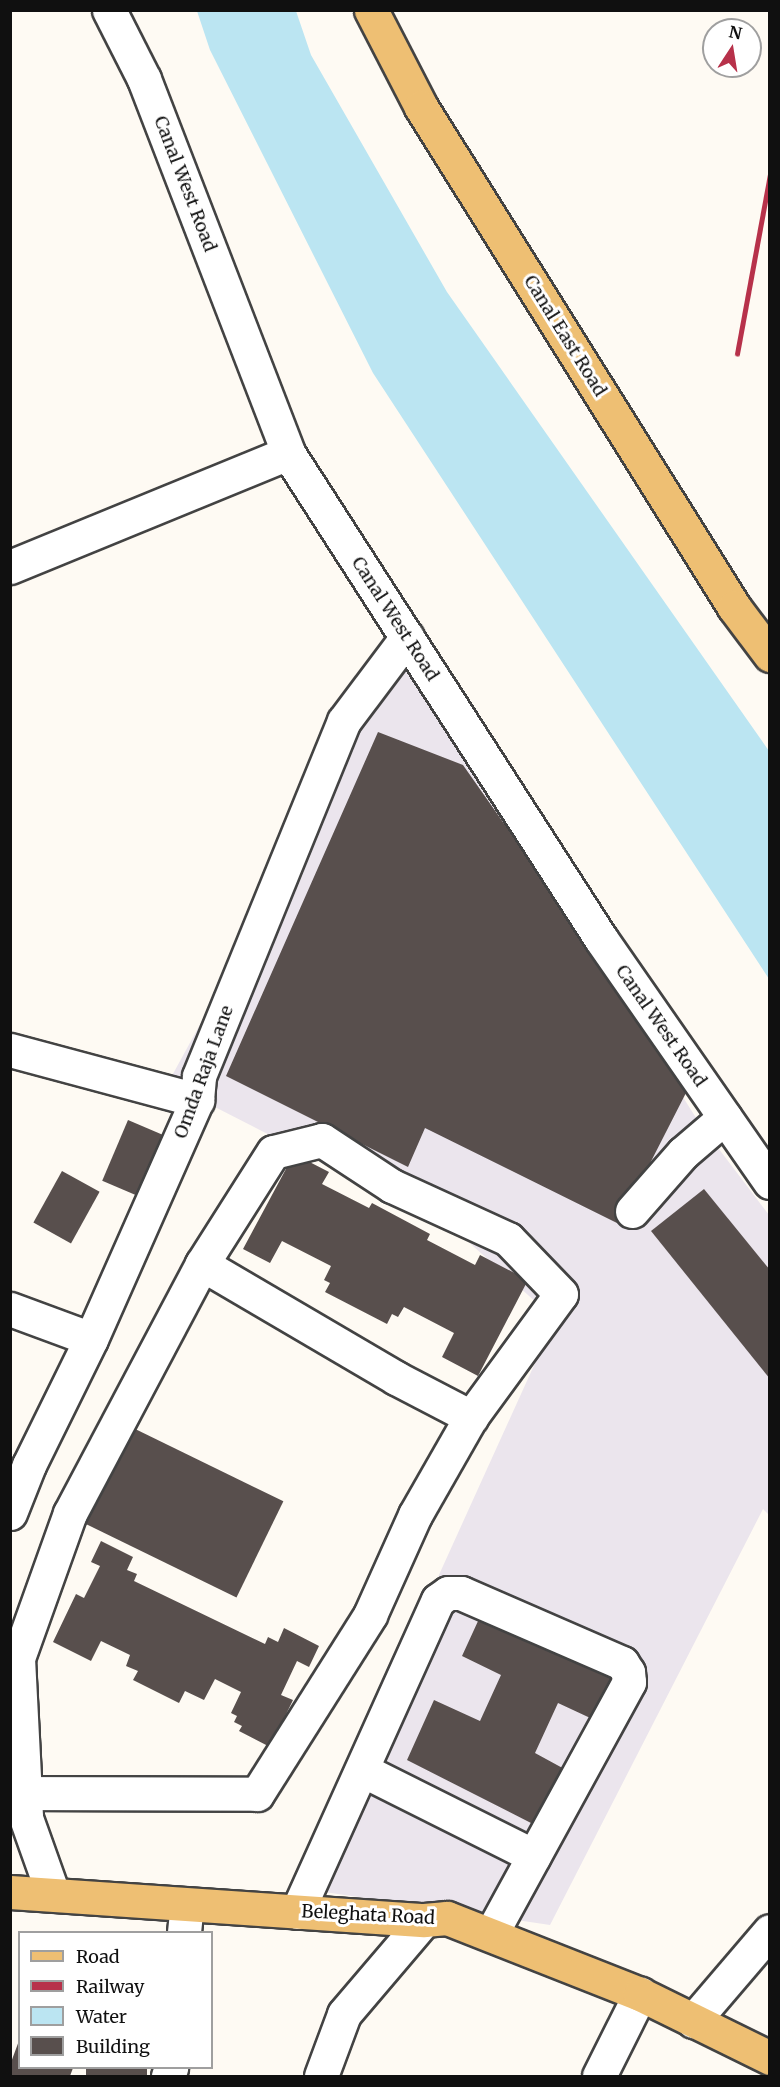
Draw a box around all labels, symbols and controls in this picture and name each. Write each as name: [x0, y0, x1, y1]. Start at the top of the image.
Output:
north arrow: [702, 18, 762, 78]
text: N: [727, 21, 744, 43]
street label: Canal West Road: [149, 113, 221, 255]
street label: Canal East Road: [519, 271, 611, 401]
street label: Canal West Road: [347, 553, 443, 685]
street label: Canal West Road: [611, 961, 711, 1091]
street label: Omda Raja Lane: [170, 1003, 238, 1141]
street label: Beleghata Road: [301, 1901, 435, 1929]
legend: [18, 1931, 213, 2069]
text: Road: [76, 1945, 120, 1968]
text: Railway: [76, 1975, 144, 1998]
text: Water: [76, 2005, 127, 2028]
text: Building: [76, 2035, 150, 2058]

